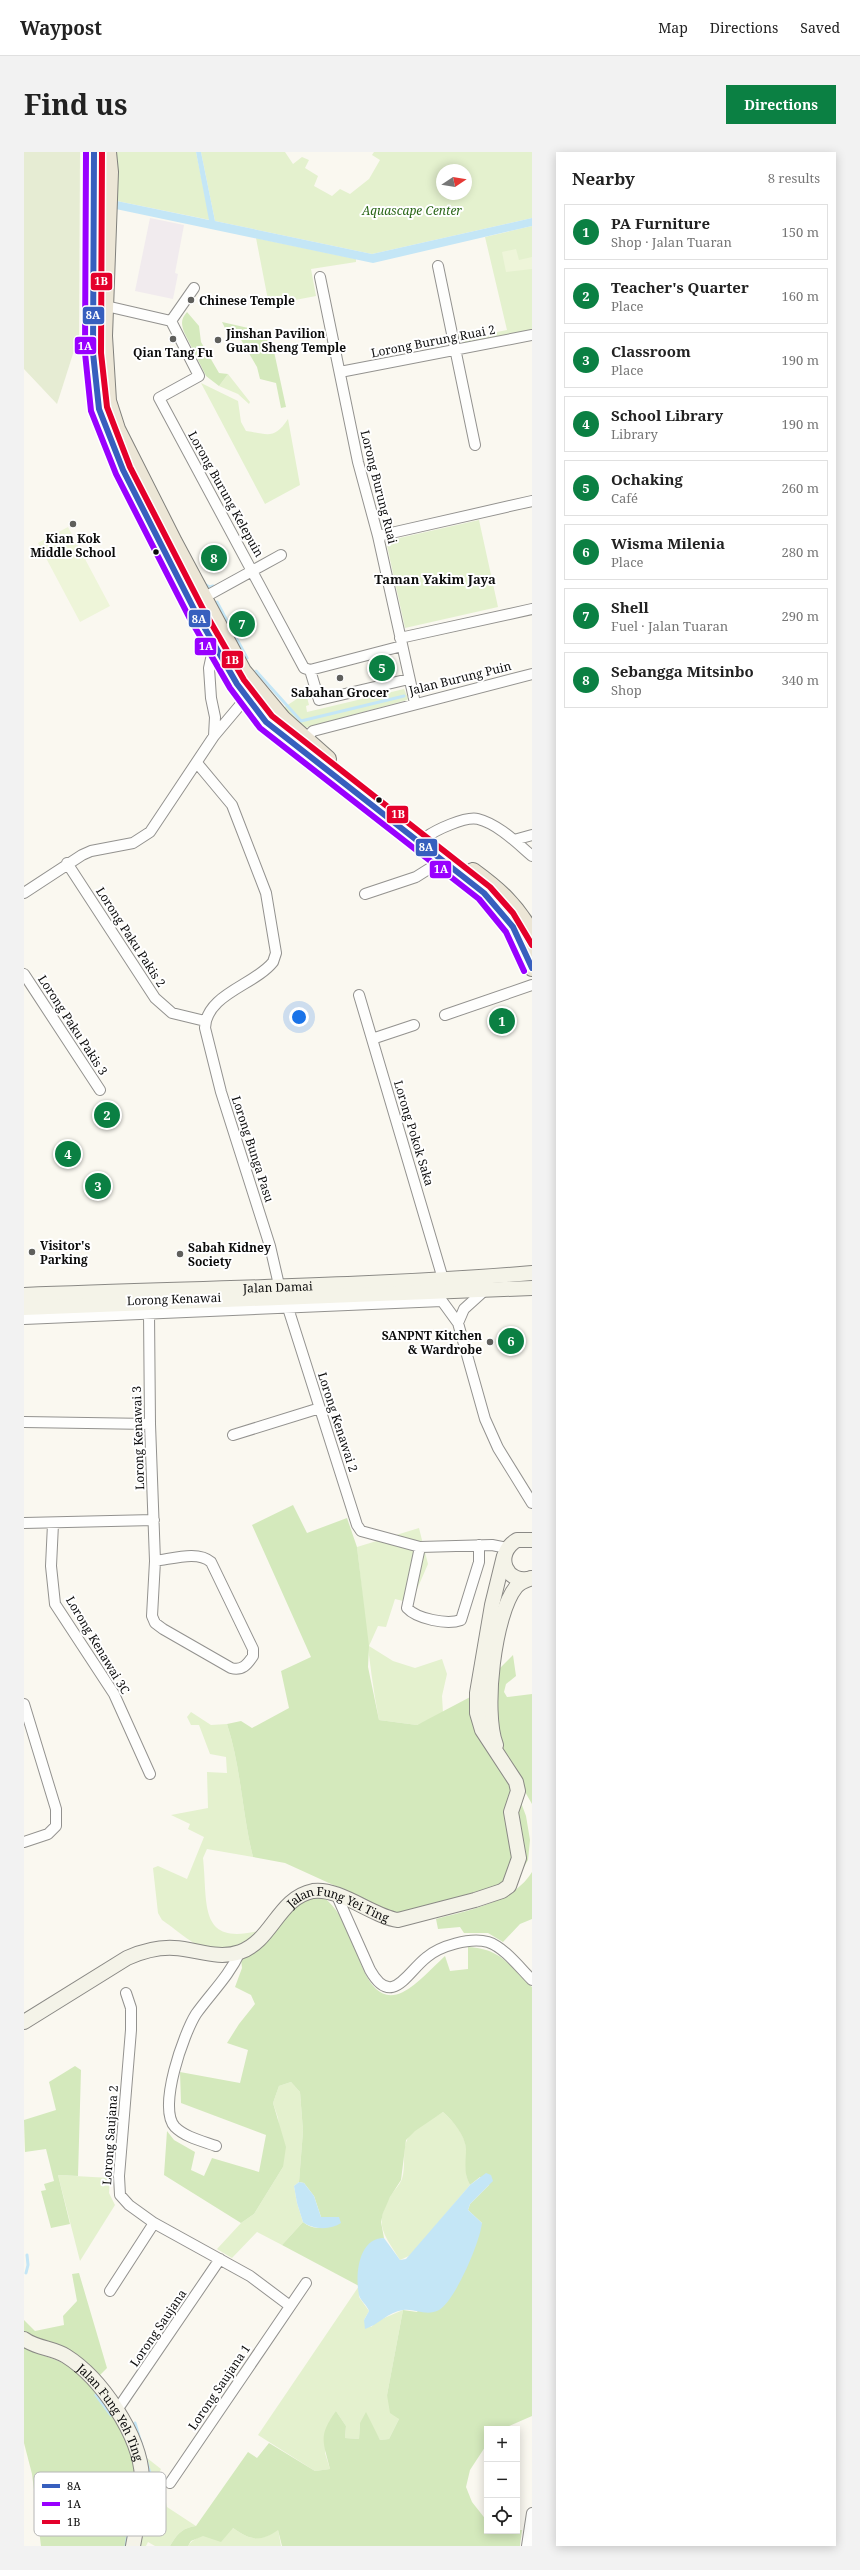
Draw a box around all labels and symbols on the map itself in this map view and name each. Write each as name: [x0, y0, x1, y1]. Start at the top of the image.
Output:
north arrow: [436, 164, 472, 200]
park label: Aquascape Center: [361, 202, 462, 219]
line badge: 1B: [90, 272, 113, 291]
text: 1B: [94, 273, 108, 288]
place label: Chinese Temple: [199, 292, 295, 309]
marker: Chinese Temple: [186, 295, 196, 305]
line badge: 8A: [82, 306, 105, 325]
text: 8A: [86, 307, 101, 322]
street label: Lorong Burung Ruai 2: [369, 321, 497, 361]
place label: Jinshan Pavilion Guan Sheng Temple: [225, 325, 346, 356]
marker: Qian Tang Fu: [168, 334, 178, 344]
marker: Jinshan Pavilion Guan Sheng Temple: [213, 335, 223, 345]
line badge: 1A: [74, 336, 97, 355]
text: 1A: [78, 338, 93, 353]
place label: Qian Tang Fu: [133, 344, 213, 361]
street label: Lorong Burung Kelepuin: [184, 428, 268, 560]
street label: Lorong Burung Ruai: [357, 428, 401, 546]
marker: Kian Kok Middle School: [68, 519, 78, 529]
place label: Kian Kok Middle School: [30, 530, 117, 561]
pin: 8: [201, 543, 227, 573]
unlabelled marker: [151, 547, 161, 557]
district label: Taman Yakim Jaya: [374, 570, 496, 588]
line badge: 8A: [188, 609, 211, 628]
pin: 7: [229, 609, 255, 639]
text: 8A: [192, 611, 207, 626]
line badge: 1A: [194, 637, 217, 656]
text: 1A: [199, 638, 214, 653]
line badge: 1B: [221, 650, 244, 669]
text: 1B: [225, 652, 239, 667]
pin: 5: [369, 653, 395, 683]
street label: Jalan Burung Puin: [406, 657, 513, 699]
marker: Sabahan Grocer: [335, 673, 345, 683]
place label: Sabahan Grocer: [291, 684, 390, 701]
unlabelled marker: [374, 795, 384, 805]
line badge: 1B: [386, 805, 409, 824]
text: 1B: [391, 806, 405, 821]
line badge: 8A: [415, 838, 438, 857]
text: 8A: [419, 839, 434, 854]
line badge: 1A: [429, 860, 452, 879]
text: 1A: [434, 861, 449, 876]
street label: Lorong Paku Pakis 2: [92, 884, 170, 990]
street label: Lorong Paku Pakis 3: [34, 972, 112, 1079]
pin: 1: [489, 1006, 515, 1036]
your location: [289, 1007, 309, 1027]
street label: Lorong Pokok Saka: [390, 1078, 438, 1188]
street label: Lorong Bunga Pasu: [228, 1094, 278, 1205]
pin: 2: [94, 1100, 120, 1130]
pin: 4: [55, 1139, 81, 1169]
pin: 3: [85, 1171, 111, 1201]
place label: Visitor's Parking: [40, 1237, 91, 1268]
place label: Sabah Kidney Society: [188, 1239, 271, 1270]
marker: Visitor's Parking: [27, 1247, 37, 1257]
marker: Sabah Kidney Society: [175, 1249, 185, 1259]
street label: Jalan Damai: [242, 1277, 313, 1296]
street label: Lorong Kenawai: [127, 1289, 222, 1309]
pin: 6: [498, 1326, 524, 1356]
place label: SANPNT Kitchen & Wardrobe: [382, 1327, 482, 1358]
marker: SANPNT Kitchen & Wardrobe: [485, 1337, 495, 1347]
street label: Lorong Kenawai 2: [314, 1370, 362, 1474]
street label: Lorong Kenawai 3: [128, 1385, 148, 1490]
street label: Lorong Kenawai 3C: [62, 1593, 134, 1697]
street label: Jalan Fung Yei Ting: [282, 1882, 392, 1926]
street label: Lorong Saujana 2: [98, 2085, 122, 2185]
street label: Lorong Saujana: [126, 2286, 190, 2370]
street label: Lorong Saujana 1: [184, 2341, 254, 2433]
street label: Jalan Fung Yeh Ting: [73, 2359, 148, 2463]
legend: [34, 2472, 166, 2536]
text: 8A: [67, 2478, 81, 2493]
text: 1A: [67, 2496, 81, 2511]
text: 1B: [67, 2514, 80, 2529]

